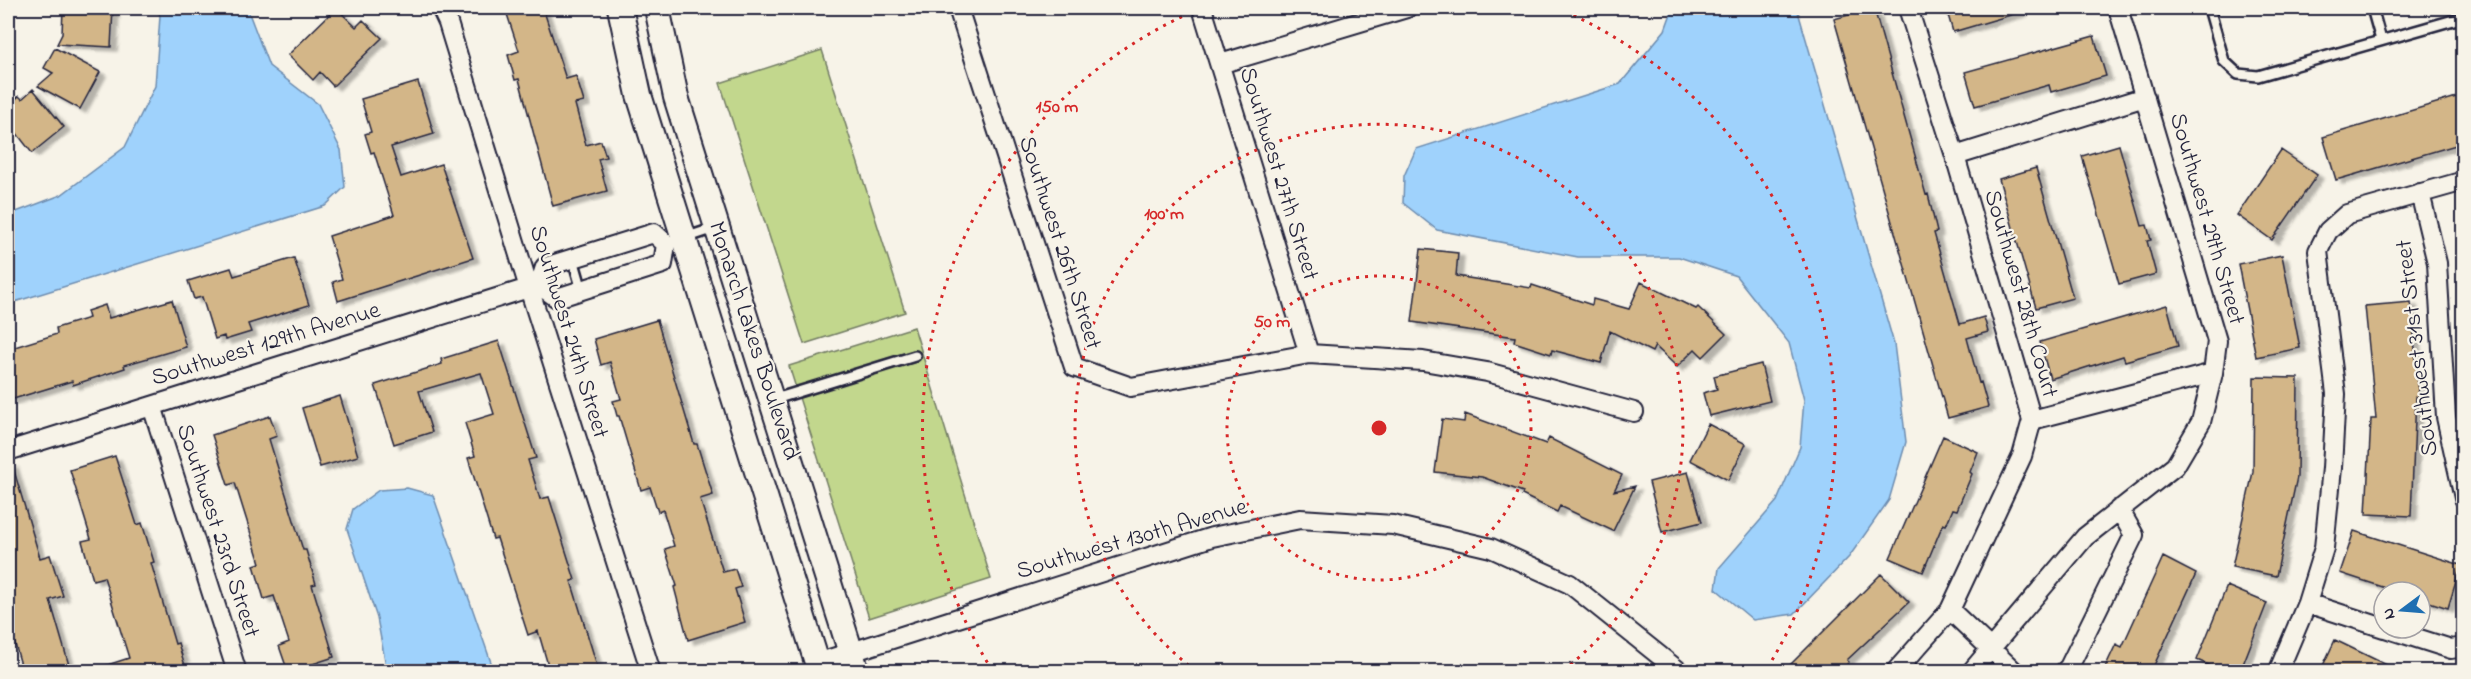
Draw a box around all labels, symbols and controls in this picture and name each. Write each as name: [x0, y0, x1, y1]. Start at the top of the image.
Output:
street label: Southwest 27th Street: [1229, 63, 1327, 285]
text: 150 m: [1036, 95, 1078, 121]
street label: Southwest 29th Street: [2159, 109, 2253, 329]
street label: Southwest 26th Street: [1008, 132, 1110, 354]
street label: Southwest 28th Court: [1974, 186, 2066, 402]
text: 100 m: [1144, 202, 1184, 228]
street label: Monarch Lakes Boulevard: [698, 217, 808, 465]
street label: Southwest 24th Street: [519, 221, 617, 443]
street label: Southwest 31st Street: [2387, 238, 2449, 458]
street label: Southwest 129th Avenue: [147, 293, 385, 396]
text: 50 m: [1254, 310, 1290, 336]
centre of rings: [1369, 418, 1389, 438]
street label: Southwest 23rd Street: [166, 420, 268, 642]
street label: Southwest 130th Avenue: [1012, 490, 1252, 590]
north arrow: [2372, 580, 2432, 640]
text: N: [2376, 605, 2403, 622]

